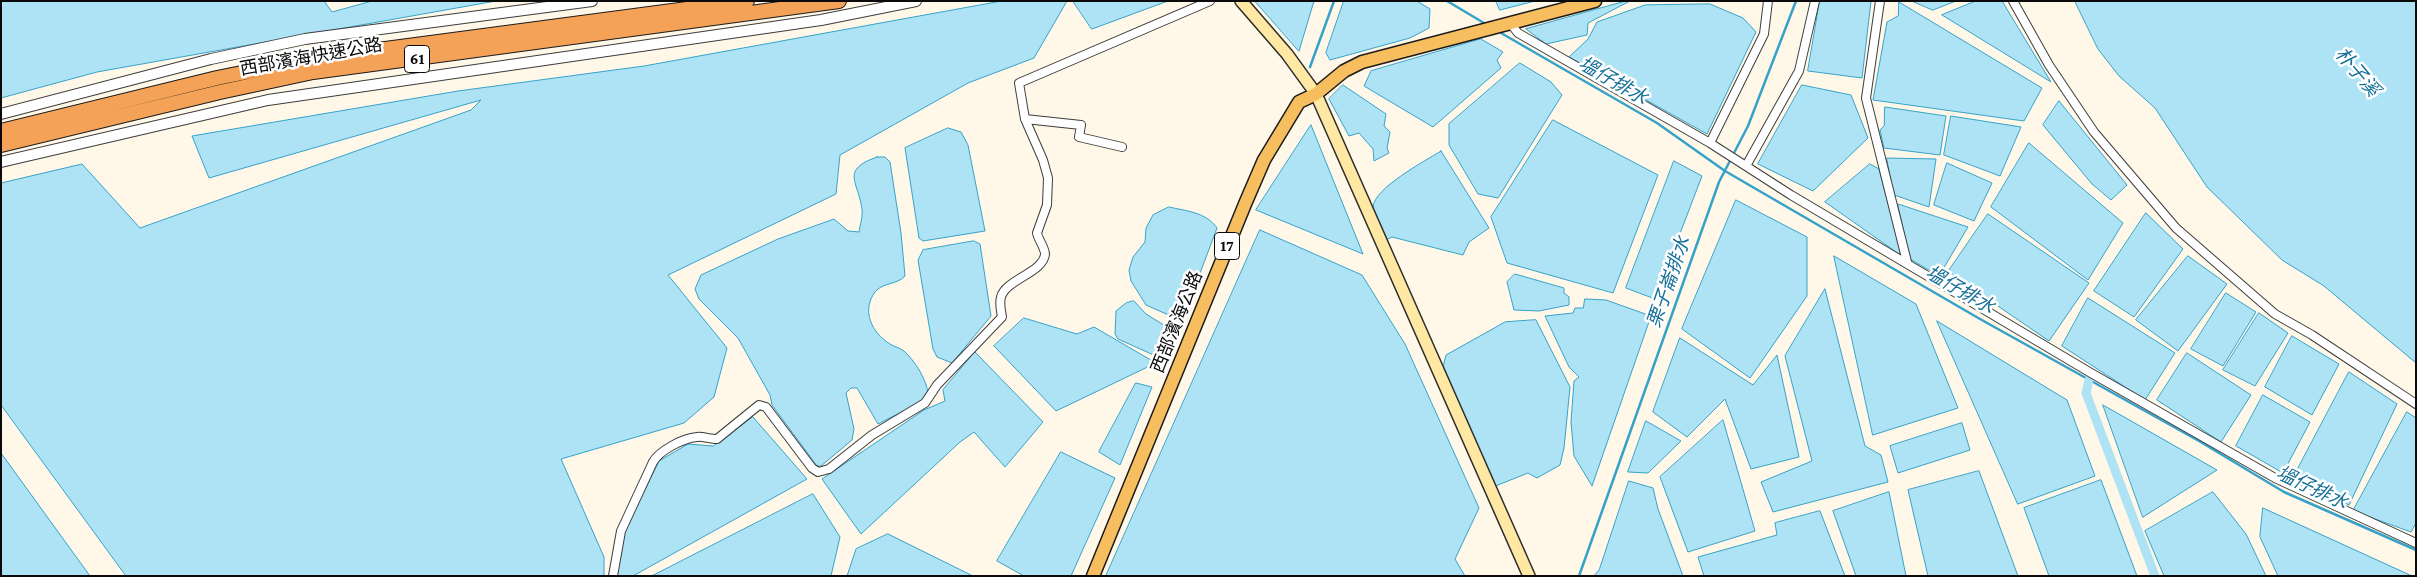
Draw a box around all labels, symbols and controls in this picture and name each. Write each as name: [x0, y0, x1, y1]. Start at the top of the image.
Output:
street label: 西部濱海快速公路: [238, 34, 384, 80]
water label: 朴子溪: [2330, 43, 2384, 101]
road number: 61: [404, 46, 430, 72]
water label: 塭仔排水: [1574, 52, 1652, 110]
road number: 17: [1214, 232, 1240, 260]
water label: 栗子崙排水: [1643, 233, 1695, 331]
water label: 塭仔排水: [1921, 261, 1999, 319]
street label: 西部濱海公路: [1147, 268, 1207, 376]
water label: 塭仔排水: [2273, 462, 2351, 514]

